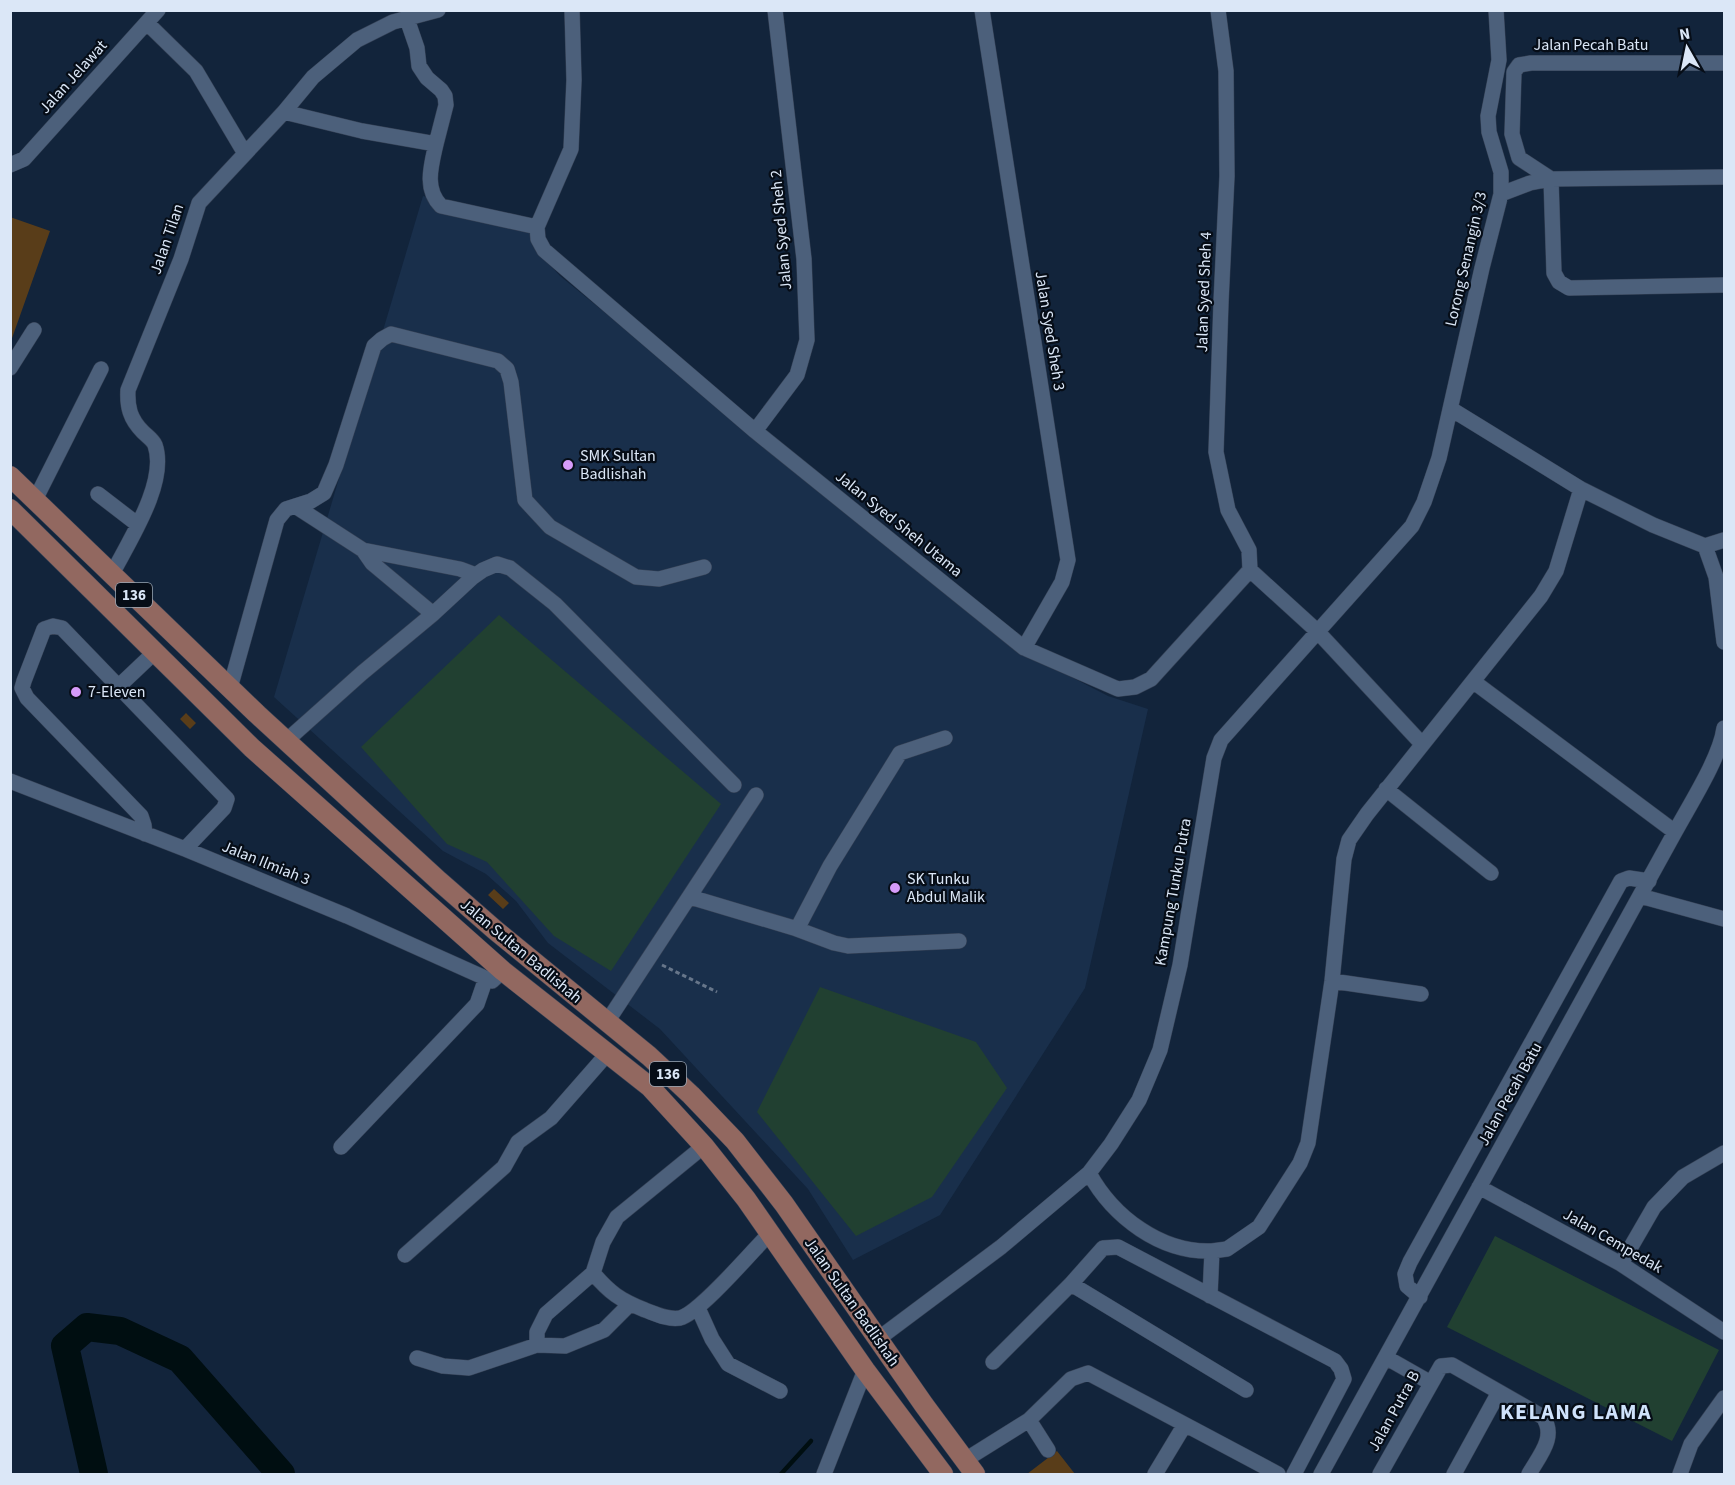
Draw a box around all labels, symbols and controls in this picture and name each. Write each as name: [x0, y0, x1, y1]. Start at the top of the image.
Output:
north arrow: [1657, 18, 1717, 78]
text: N: [1678, 22, 1692, 46]
street label: Jalan Pecah Batu: [1534, 34, 1648, 56]
street label: Jalan Jelawat: [34, 35, 112, 119]
street label: Jalan Syed Sheh 2: [765, 169, 797, 291]
street label: Lorong Senangin 3/3: [1440, 189, 1492, 329]
street label: Jalan Tilan: [145, 201, 189, 277]
street label: Jalan Syed Sheh 4: [1191, 231, 1217, 353]
street label: Jalan Syed Sheh 3: [1030, 270, 1070, 392]
place label: SMK Sultan Badlishah: [580, 445, 656, 485]
marker: SMK Sultan Badlishah: [561, 458, 575, 472]
street label: Jalan Syed Sheh Utama: [831, 466, 967, 582]
road number: 136: [116, 583, 152, 607]
place label: 7-Eleven: [88, 681, 146, 703]
marker: 7-Eleven: [69, 685, 83, 699]
street label: Kampung Tunku Putra: [1149, 816, 1197, 968]
street label: Jalan Ilmiah 3: [219, 835, 313, 891]
place label: SK Tunku Abdul Malik: [907, 868, 985, 908]
marker: SK Tunku Abdul Malik: [888, 881, 902, 895]
street label: Jalan Sultan Badlishah: [455, 893, 587, 1009]
street label: Jalan Pecah Batu: [1473, 1038, 1547, 1150]
road number: 136: [650, 1062, 686, 1086]
street label: Jalan Cempedak: [1559, 1204, 1667, 1279]
street label: Jalan Sultan Badlishah: [799, 1233, 905, 1371]
street label: Jalan Putra B: [1363, 1367, 1425, 1455]
district label: KELANG LAMA: [1500, 1396, 1652, 1428]

